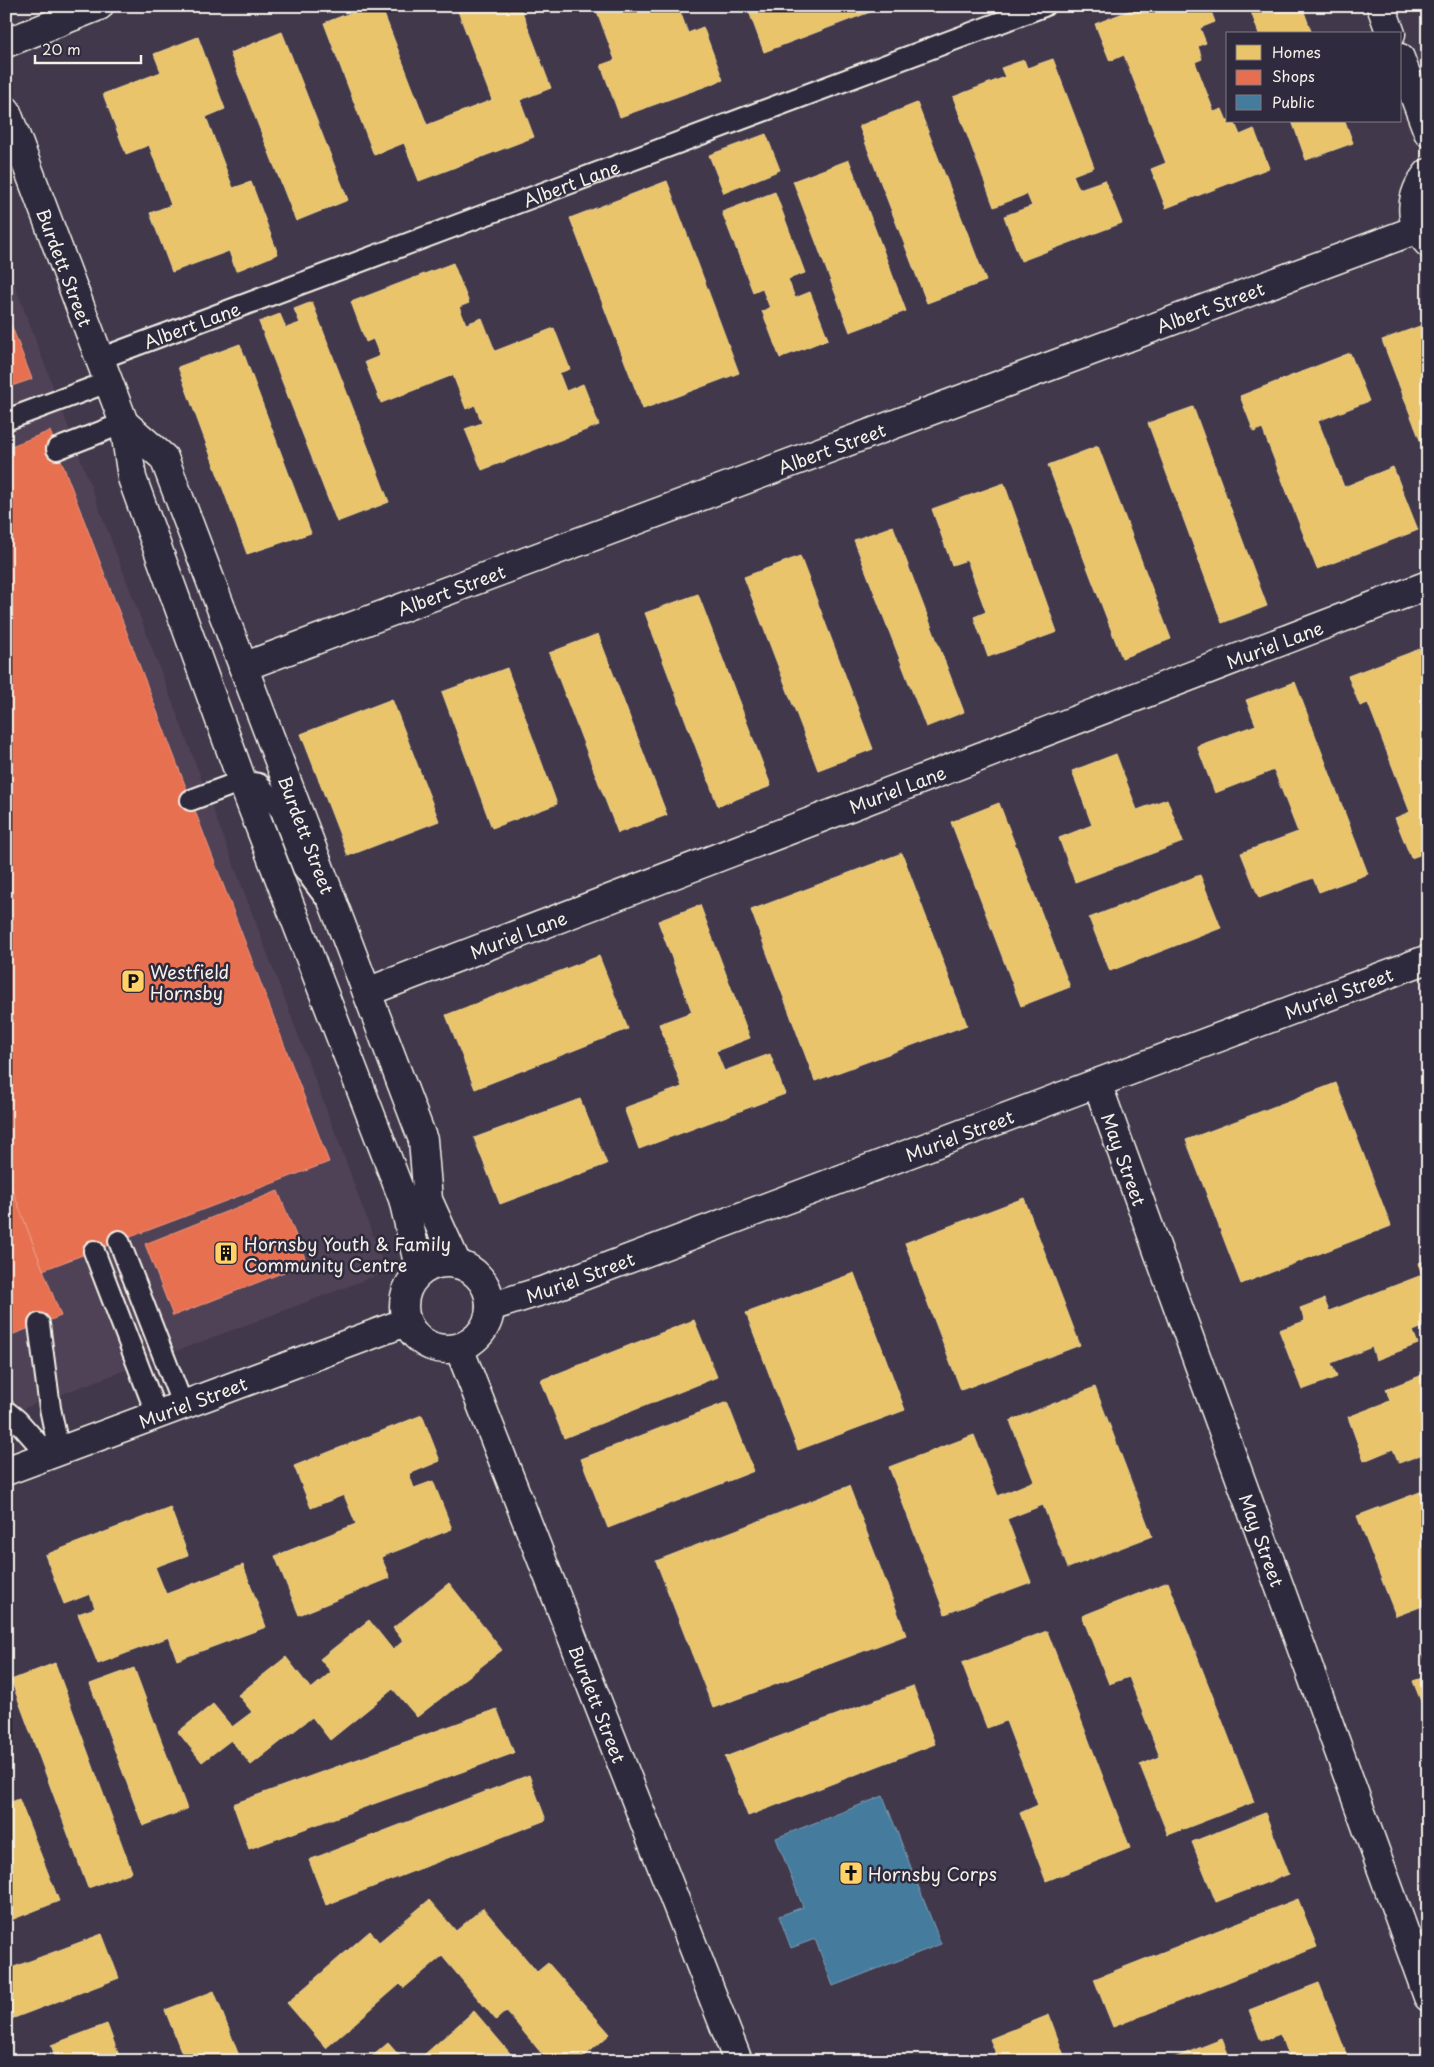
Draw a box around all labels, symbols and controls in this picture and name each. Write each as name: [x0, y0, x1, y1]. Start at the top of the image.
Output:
scale bar: [35, 32, 141, 64]
legend: [1226, 32, 1402, 122]
text: 20 m: [42, 37, 81, 60]
text: Homes: [1272, 40, 1321, 63]
text: Shops: [1272, 64, 1315, 87]
text: Public: [1272, 90, 1315, 113]
street label: Albert Lane: [519, 152, 623, 213]
street label: Burdett Street: [31, 204, 100, 330]
street label: Albert Street: [1152, 274, 1268, 339]
street label: Albert Lane: [139, 294, 244, 355]
street label: Albert Street: [774, 415, 889, 480]
street label: Albert Street: [393, 557, 509, 622]
street label: Muriel Lane: [1222, 613, 1327, 675]
street label: Muriel Lane: [845, 758, 950, 819]
street label: Burdett Street: [272, 772, 342, 898]
street label: Muriel Lane: [466, 903, 571, 965]
place label: Westfield Hornsby: [150, 958, 229, 1006]
street label: Muriel Street: [1281, 960, 1397, 1025]
parking icon: Westfield Hornsby: [120, 968, 146, 994]
street label: Muriel Street: [901, 1102, 1017, 1167]
street label: May Street: [1095, 1109, 1154, 1209]
place label: Hornsby Youth & Family Community Centre: [244, 1230, 451, 1278]
building icon: Hornsby Youth & Family Community Centre: [213, 1240, 239, 1266]
street label: Muriel Street: [522, 1244, 638, 1309]
street label: Muriel Street: [134, 1369, 251, 1434]
street label: May Street: [1233, 1490, 1292, 1590]
street label: Burdett Street: [563, 1641, 633, 1767]
church icon: Hornsby Corps: [838, 1860, 864, 1886]
place label: Hornsby Corps: [868, 1860, 997, 1887]

